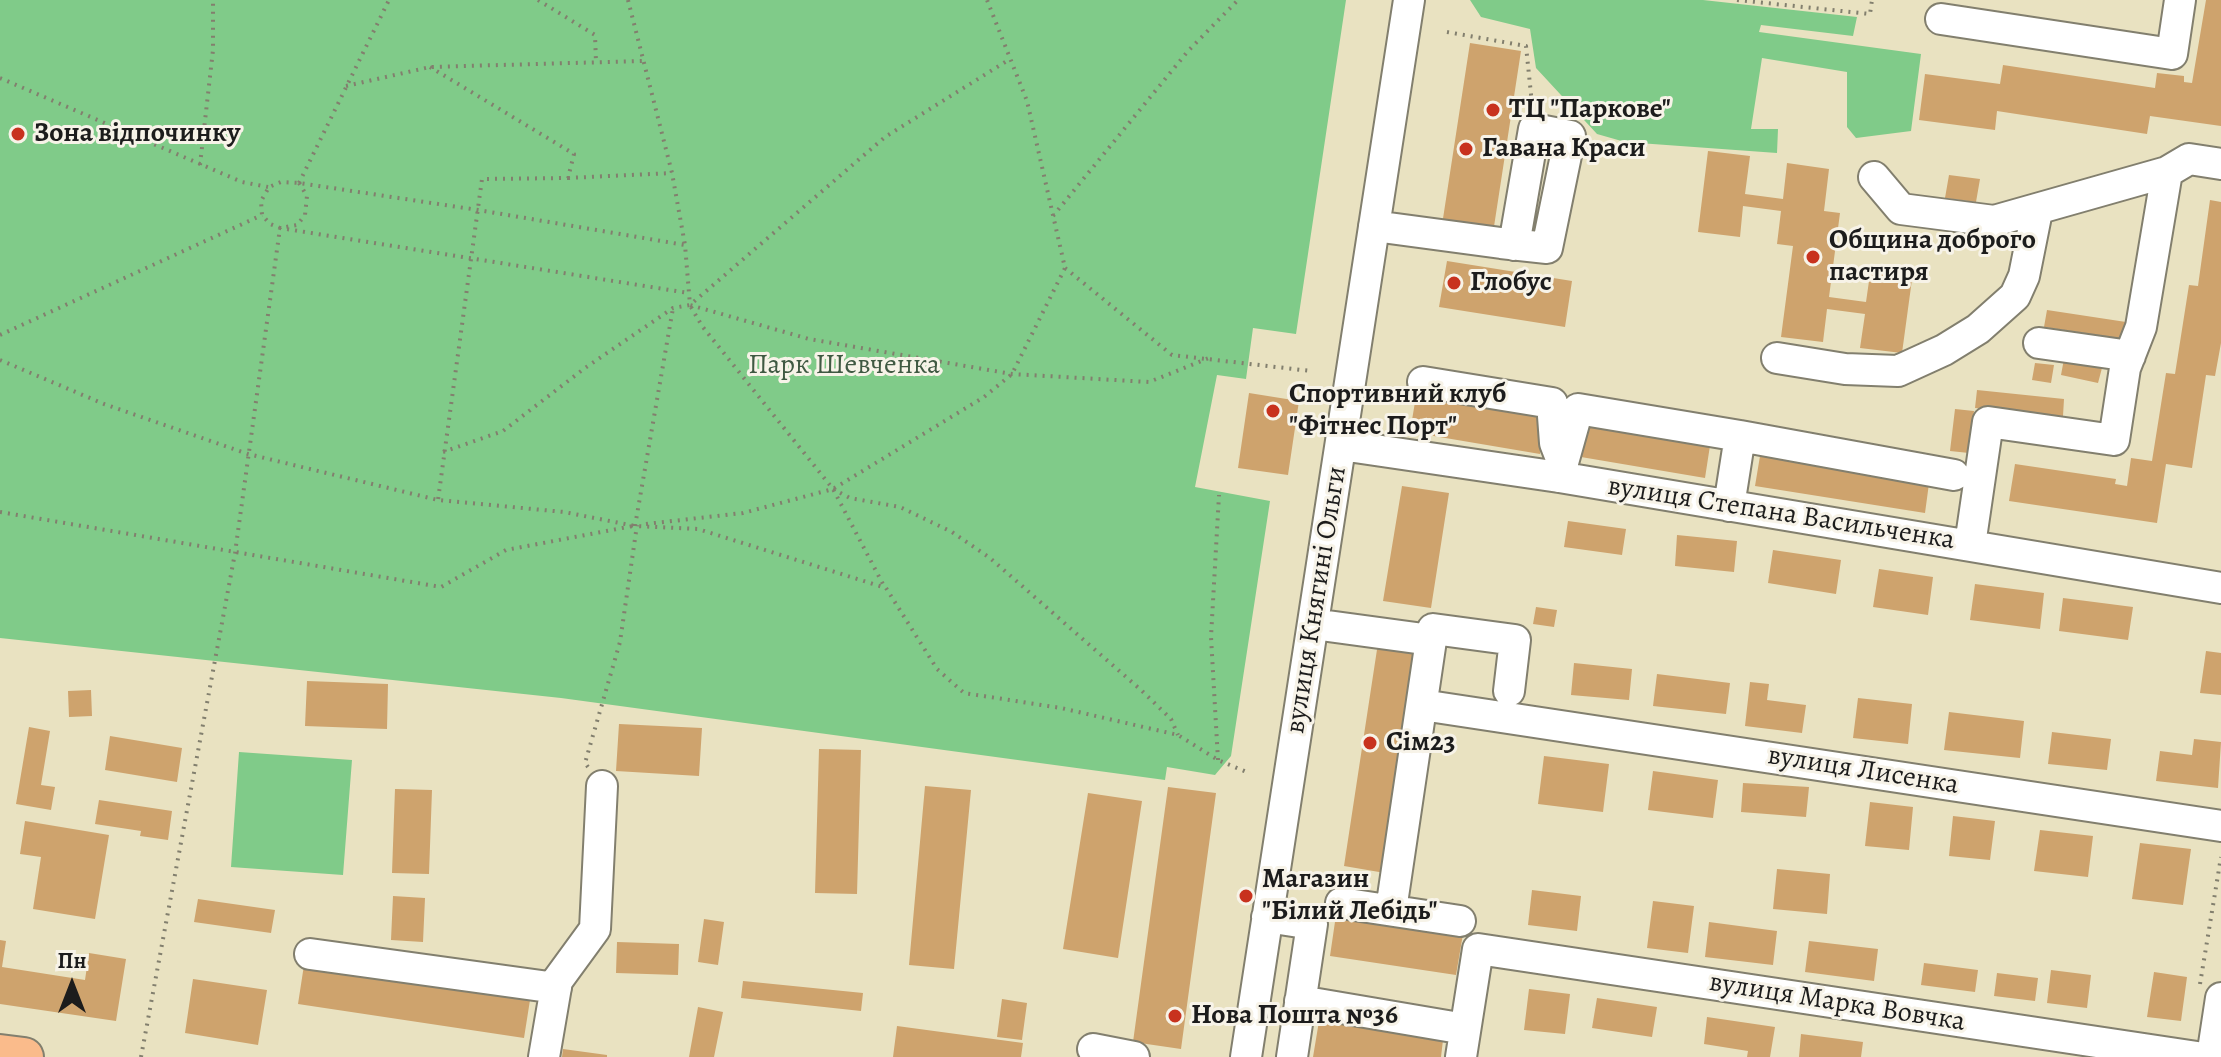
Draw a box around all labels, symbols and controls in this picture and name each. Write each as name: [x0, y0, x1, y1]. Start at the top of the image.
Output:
place label: ТЦ "Паркове": [1509, 93, 1671, 127]
marker: ТЦ "Паркове": [1484, 101, 1502, 119]
place label: Зона відпочинку: [34, 117, 241, 151]
marker: Зона відпочинку: [9, 125, 27, 143]
place label: Гавана Краси: [1482, 132, 1646, 166]
marker: Гавана Краси: [1457, 140, 1475, 158]
place label: Община доброго пастиря: [1829, 224, 2036, 290]
marker: Община доброго пастиря: [1804, 248, 1822, 266]
place label: Глобус: [1470, 266, 1552, 300]
marker: Глобус: [1445, 274, 1463, 292]
park label: Парк Шевченка: [748, 349, 940, 383]
place label: Спортивний клуб "Фітнес Порт": [1289, 378, 1506, 444]
marker: Спортивний клуб "Фітнес Порт": [1264, 402, 1282, 420]
street label: вулиця Княгині Ольги: [1279, 464, 1355, 736]
street label: вулиця Степана Васильченка: [1605, 470, 1957, 558]
place label: Сім23: [1386, 726, 1455, 760]
marker: Сім23: [1361, 734, 1379, 752]
street label: вулиця Лисенка: [1765, 739, 1961, 803]
place label: Магазин "Білий Лебідь": [1262, 863, 1438, 929]
marker: Магазин "Білий Лебідь": [1237, 887, 1255, 905]
north arrow: [32, 945, 112, 1025]
text: Пн: [58, 946, 86, 976]
street label: вулиця Марка Вовчка: [1707, 966, 1967, 1040]
place label: Нова Пошта №36: [1191, 999, 1398, 1033]
marker: Нова Пошта №36: [1166, 1007, 1184, 1025]

